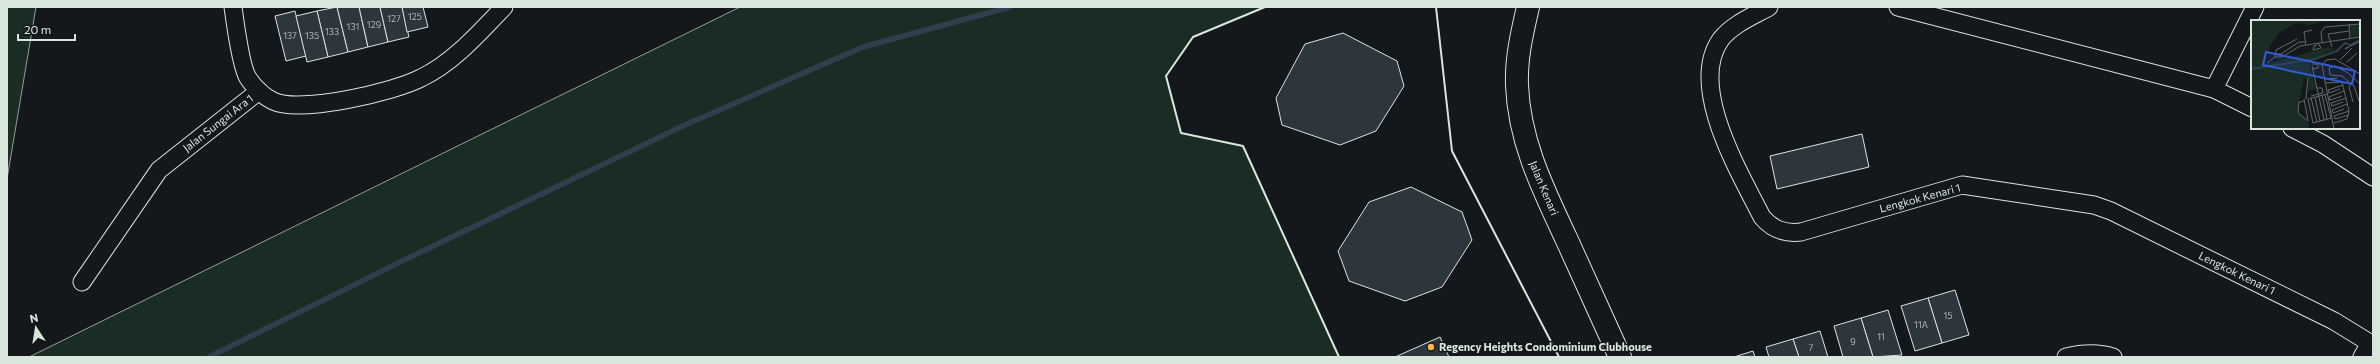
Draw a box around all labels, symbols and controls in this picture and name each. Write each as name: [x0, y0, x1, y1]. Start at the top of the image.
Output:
house number: 125: [408, 11, 422, 22]
house number: 127: [387, 13, 401, 24]
scale bar: [18, 16, 75, 42]
house number: 129: [367, 19, 381, 30]
inset map: [2251, 20, 2360, 129]
house number: 131: [347, 21, 359, 32]
text: 20 m: [24, 22, 51, 36]
house number: 133: [325, 26, 339, 37]
house number: 137: [283, 30, 297, 41]
house number: 135: [305, 30, 319, 41]
street label: Jalan Sungai Ara 1: [180, 91, 256, 155]
street label: Jalan Kenari: [1526, 159, 1562, 218]
street label: Lengkok Kenari 1: [1878, 180, 1962, 215]
street label: Lengkok Kenari 1: [2197, 248, 2278, 297]
north arrow: [16, 308, 56, 348]
house number: 15: [1943, 310, 1953, 321]
text: N: [28, 311, 39, 325]
house number: 11A: [1914, 319, 1928, 330]
house number: 11: [1877, 331, 1885, 342]
house number: 9: [1850, 336, 1856, 347]
place label: Regency Heights Condominium Clubhouse: [1439, 340, 1652, 353]
marker: Regency Heights Condominium Clubhouse: [1426, 342, 1436, 352]
house number: 7: [1809, 342, 1814, 353]

